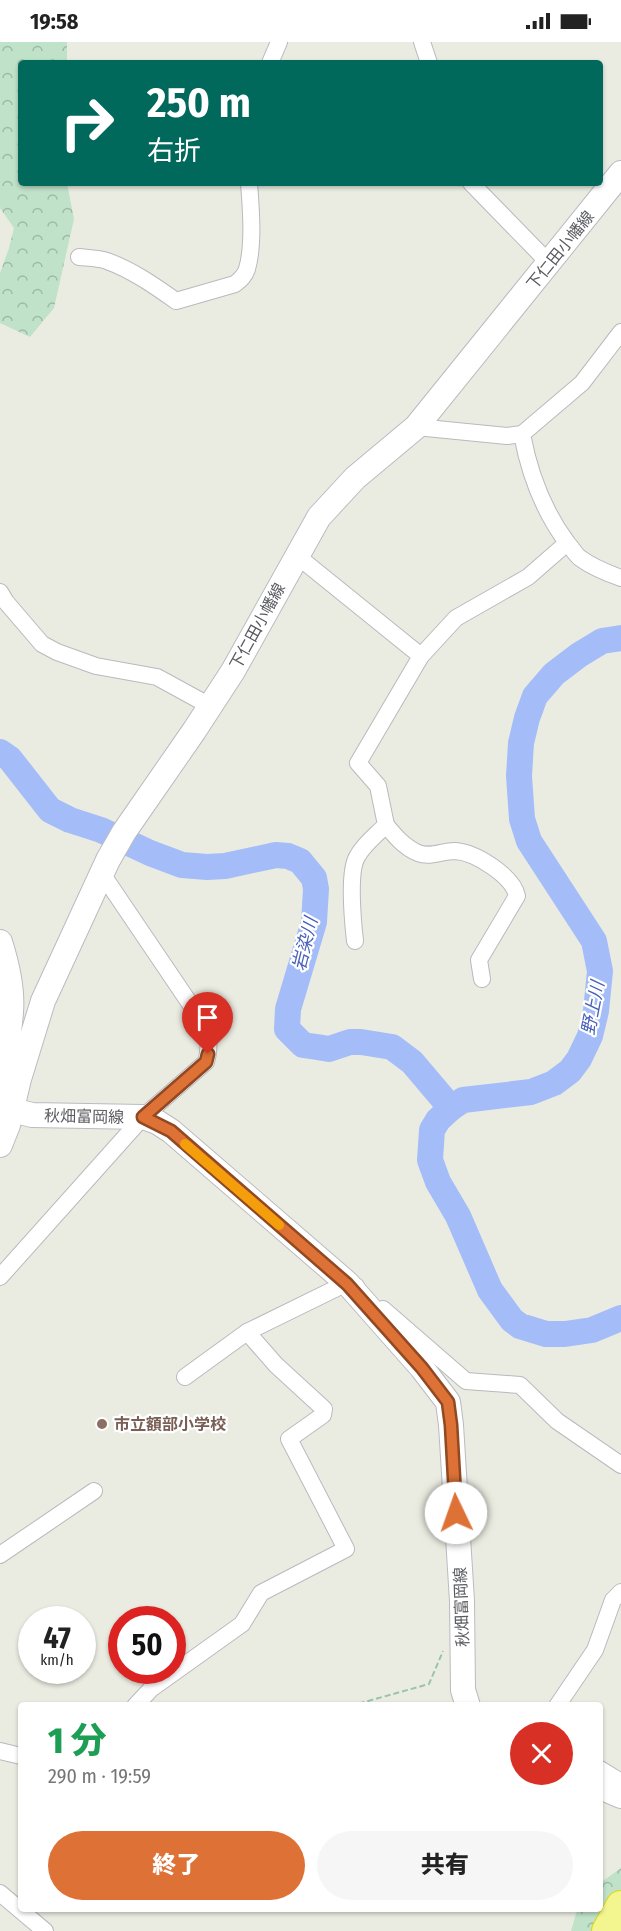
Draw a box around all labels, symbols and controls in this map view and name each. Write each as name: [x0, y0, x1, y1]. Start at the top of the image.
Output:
text: 19:58: [30, 8, 78, 35]
text: 250 m: [147, 78, 251, 128]
icon: right: [48, 84, 126, 162]
text: 右折: [147, 135, 201, 167]
street label: 下仁田小幡線: [523, 207, 598, 294]
street label: 下仁田小幡線: [226, 580, 289, 673]
water label: 岩染川: [288, 913, 323, 973]
water label: 野上川: [577, 977, 609, 1037]
pin: [182, 992, 233, 1054]
icon: arrive: [191, 1001, 224, 1034]
street label: 秋畑富岡線: [44, 1106, 124, 1127]
place label: 市立額部小学校: [114, 1415, 226, 1434]
marker: 市立額部小学校: [95, 1417, 109, 1431]
position arrow: [424, 1481, 488, 1545]
street label: 秋畑富岡線: [451, 1567, 472, 1647]
speed limit sign: 50: [108, 1606, 186, 1684]
text: 47: [43, 1620, 71, 1656]
text: km/h: [40, 1651, 74, 1669]
text: 1 分: [48, 1719, 107, 1763]
button: close: [510, 1722, 573, 1785]
text: 290 m · 19:59: [48, 1764, 151, 1788]
button: 終了: [48, 1831, 305, 1900]
button: 共有: [317, 1831, 573, 1900]

